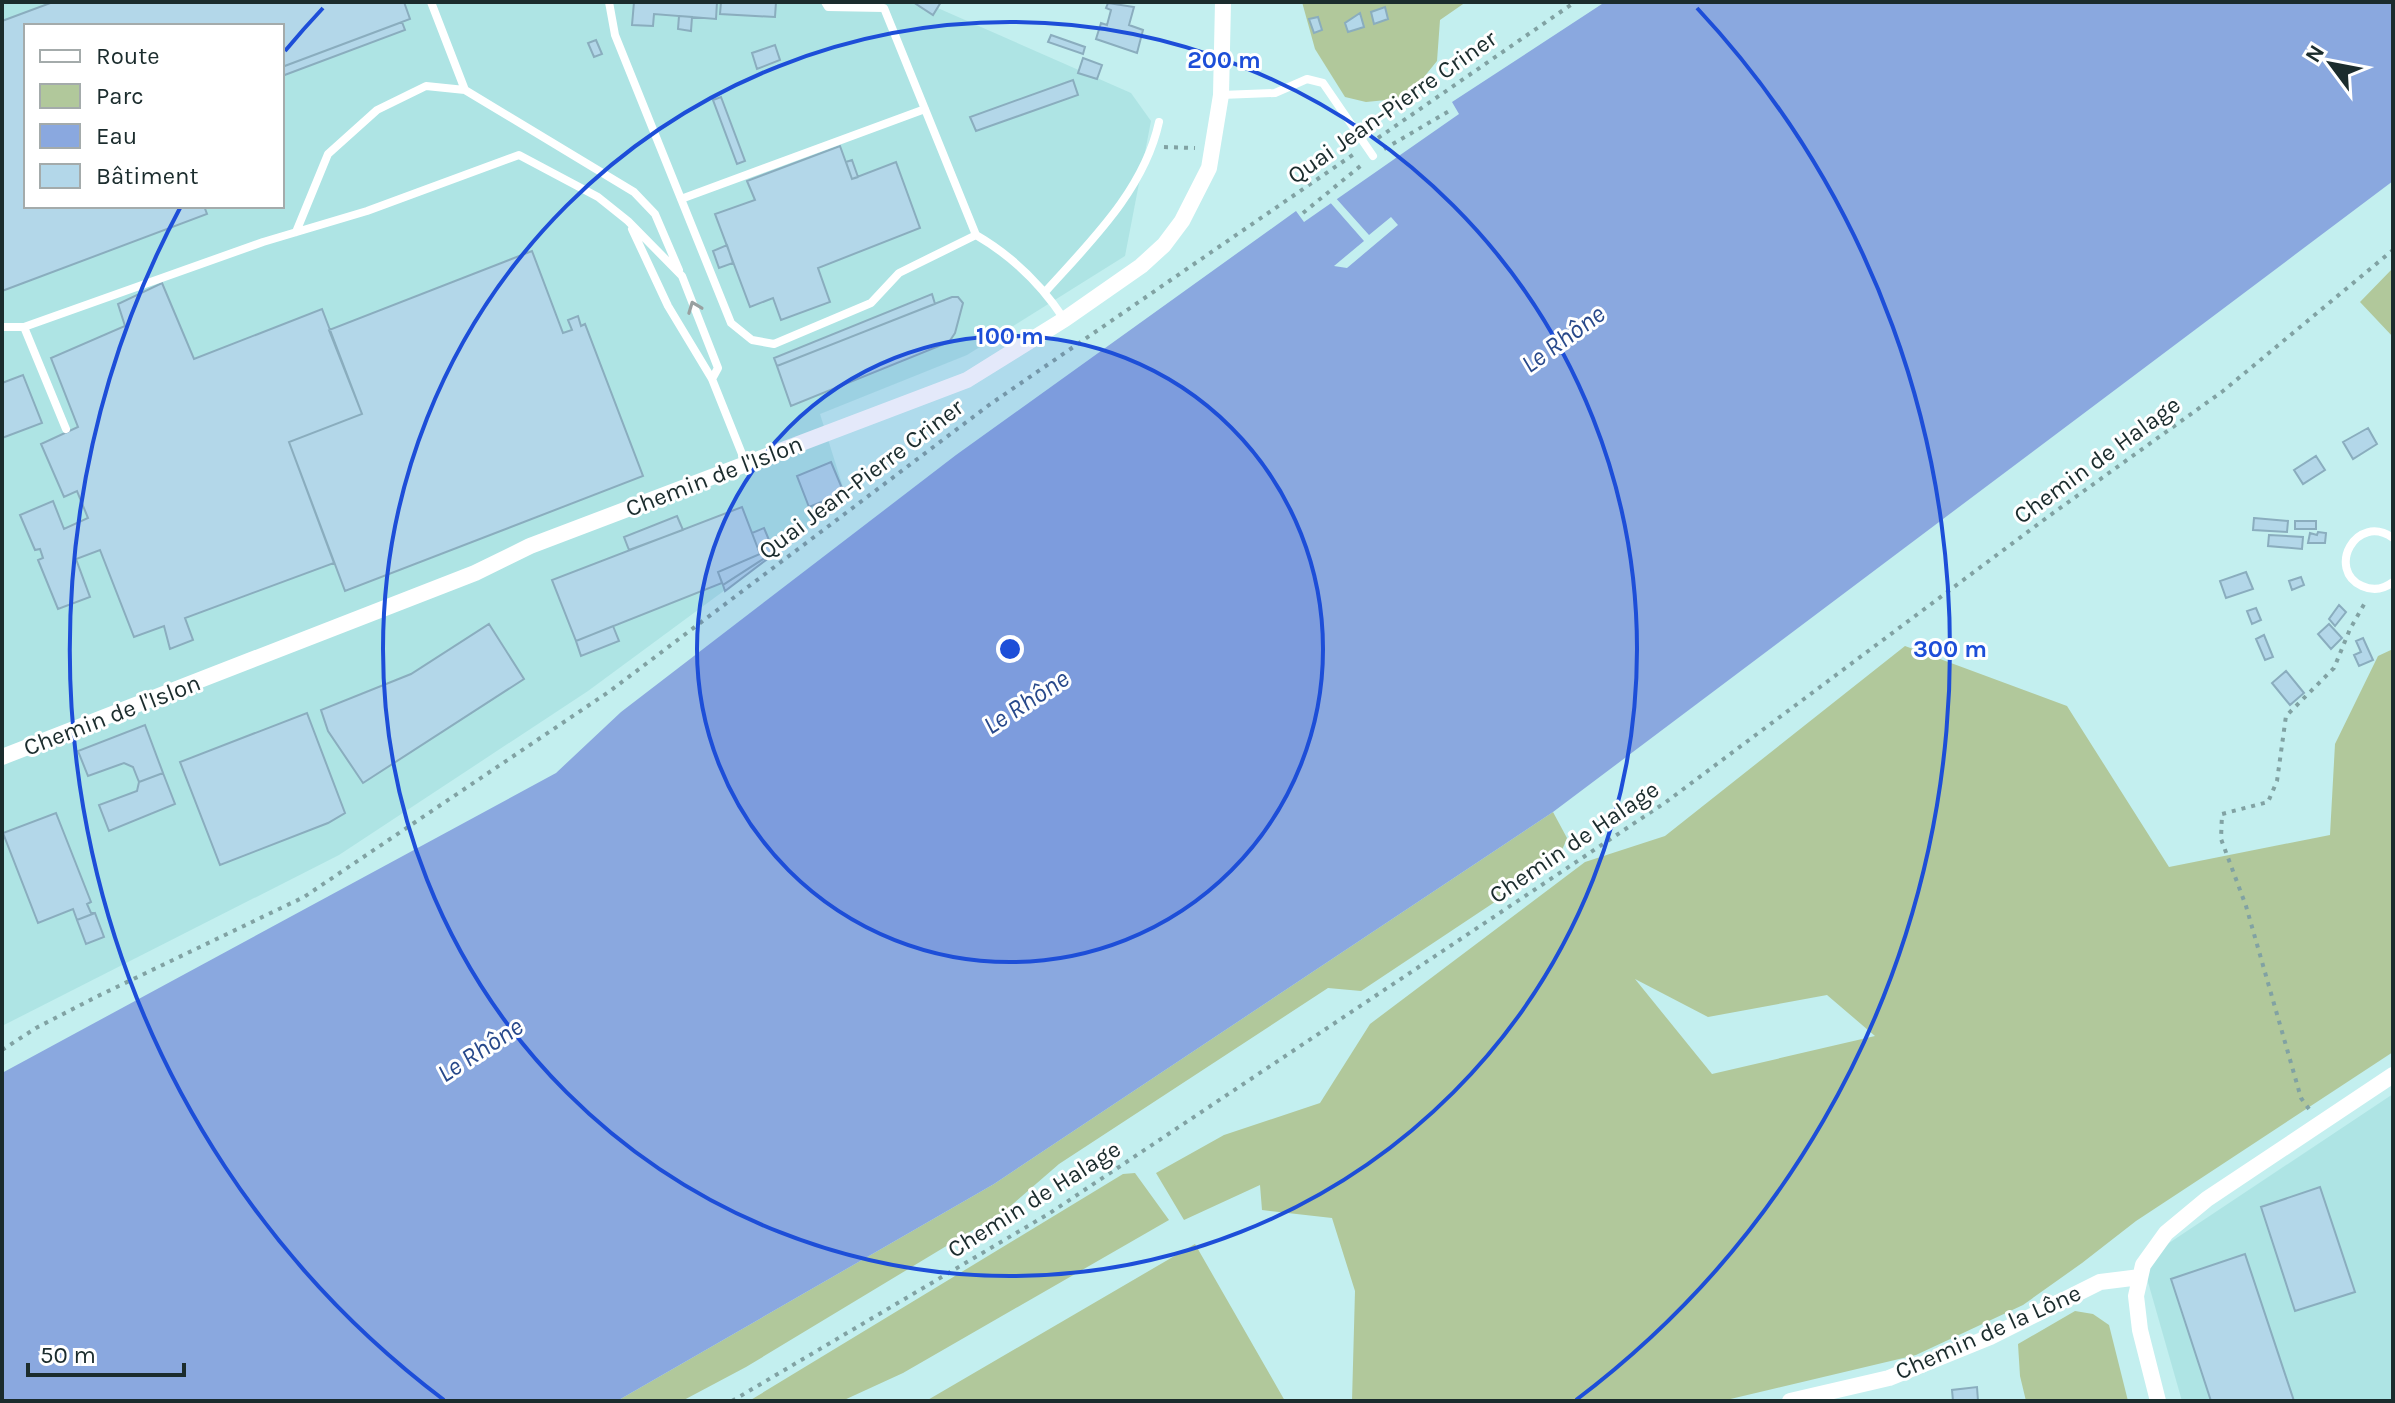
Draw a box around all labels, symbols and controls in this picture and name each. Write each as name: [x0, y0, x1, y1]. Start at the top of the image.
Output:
legend: [24, 24, 284, 208]
street label: Quai Jean-Pierre Criner: [1282, 24, 1502, 190]
north arrow: [2291, 24, 2371, 104]
text: N: [2300, 40, 2330, 68]
text: Route: [96, 42, 160, 70]
text: 200 m: [1187, 46, 1261, 74]
text: Parc: [96, 82, 144, 110]
text: Eau: [96, 122, 137, 150]
text: Bâtiment: [96, 162, 199, 190]
water label: Le Rhône: [1515, 298, 1611, 380]
one-way arrow: [687, 301, 704, 315]
text: 100 m: [976, 322, 1044, 350]
street label: Chemin de Halage: [2008, 390, 2186, 530]
street label: Quai Jean-Pierre Criner: [753, 393, 969, 565]
street label: Chemin de l'Islon: [622, 429, 806, 523]
centre of rings: [996, 635, 1024, 663]
text: 300 m: [1913, 635, 1987, 663]
water label: Le Rhône: [977, 663, 1075, 741]
street label: Chemin de l'Islon: [20, 668, 204, 762]
street label: Chemin de Halage: [1484, 775, 1664, 909]
water label: Le Rhône: [431, 1011, 529, 1089]
street label: Chemin de Halage: [942, 1134, 1126, 1264]
street label: Chemin de la Lône: [1891, 1278, 2085, 1386]
scale bar: [28, 1327, 184, 1377]
text: 50 m: [40, 1341, 96, 1369]

